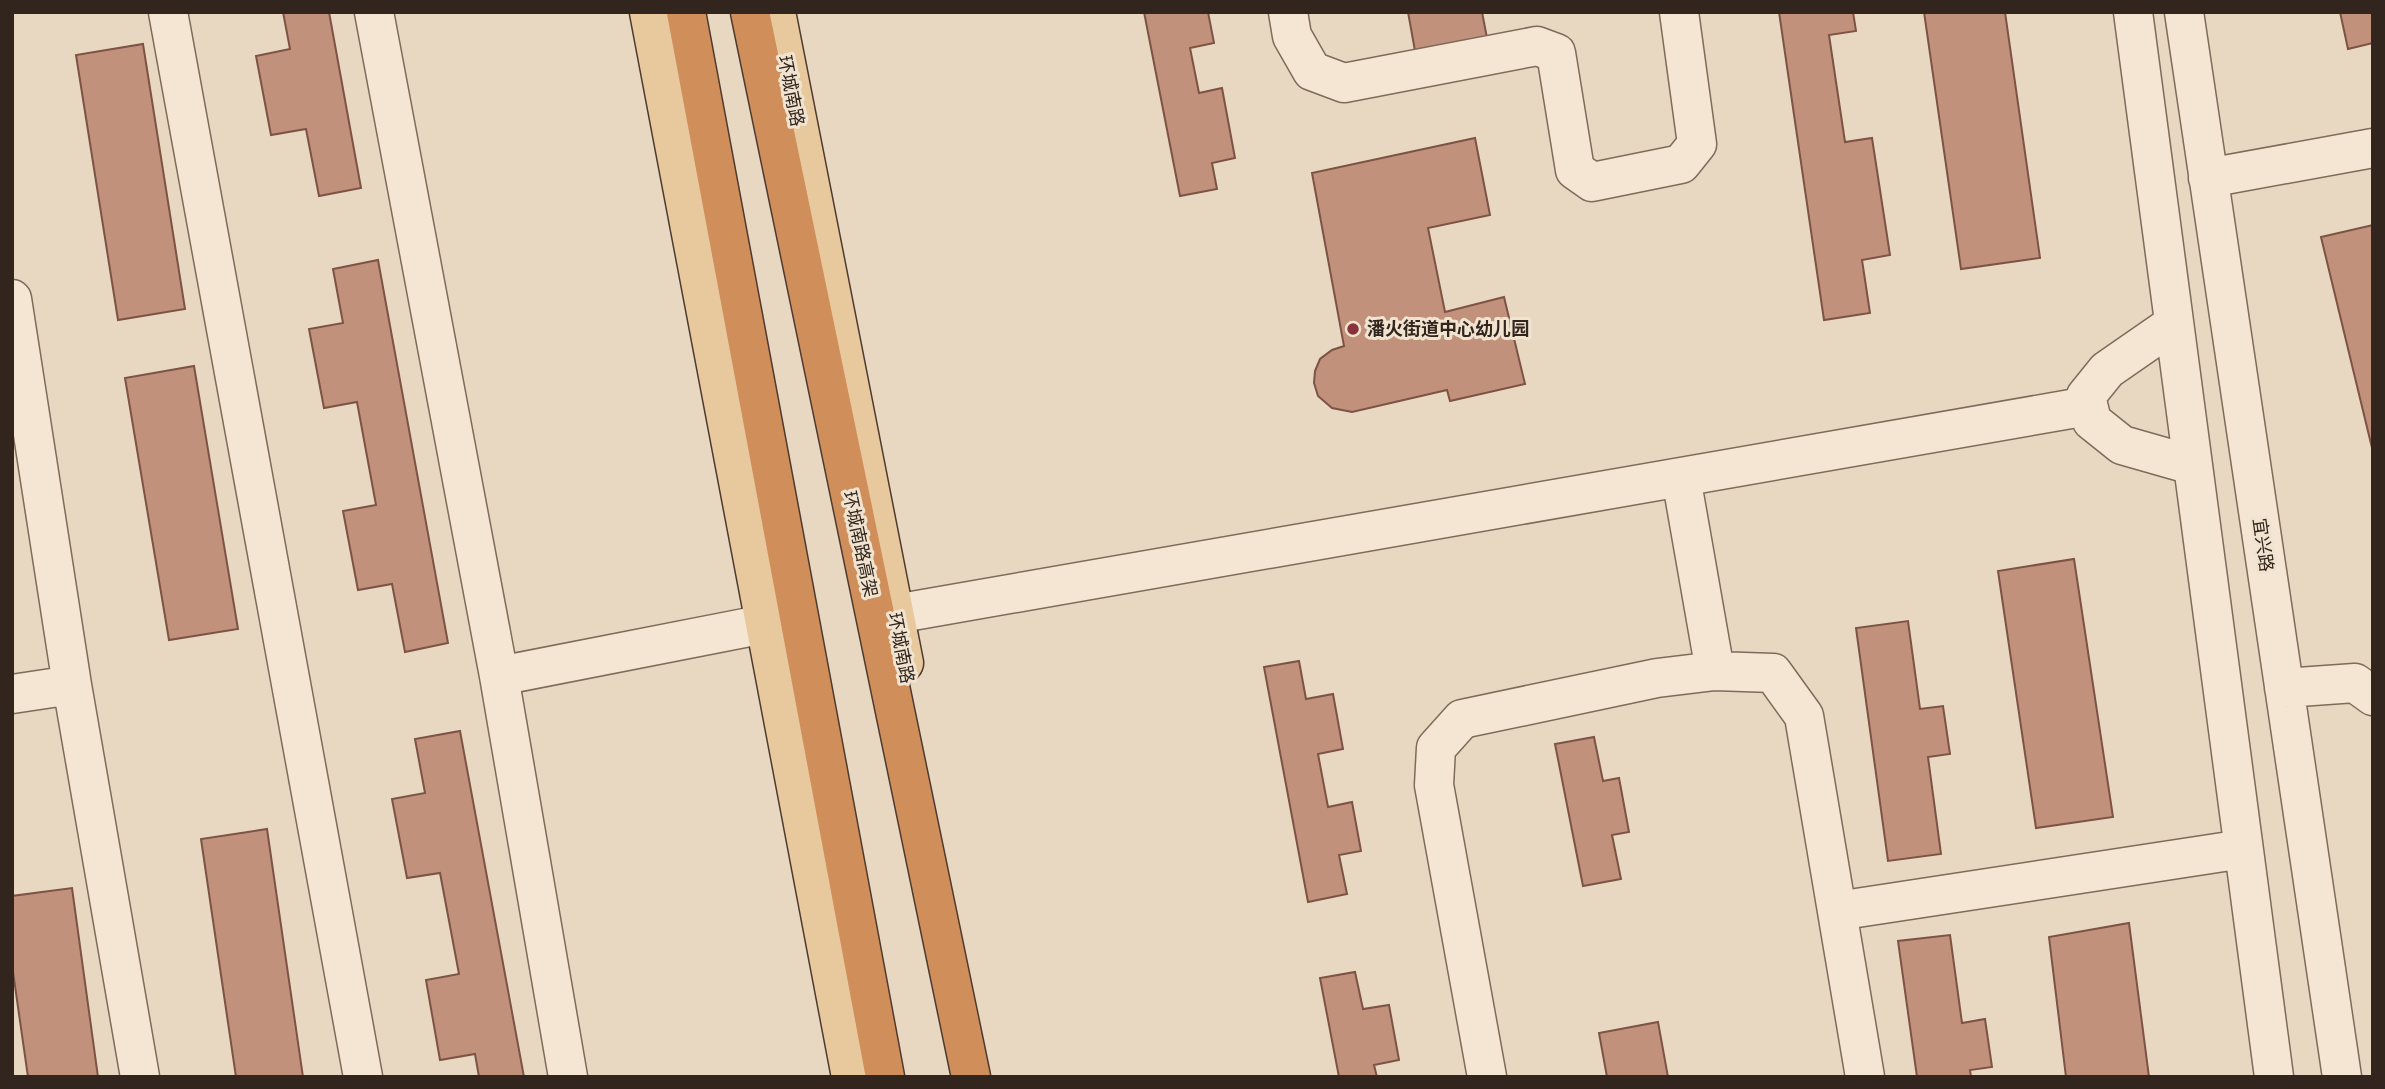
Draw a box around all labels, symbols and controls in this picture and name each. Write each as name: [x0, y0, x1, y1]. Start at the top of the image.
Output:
street label: 环城南路: [774, 54, 808, 128]
place label: 潘火街道中心幼儿园: [1367, 319, 1529, 339]
marker: 潘火街道中心幼儿园: [1345, 321, 1361, 337]
street label: 环城南路高架: [839, 489, 881, 599]
street label: 宜兴路: [2249, 517, 2277, 573]
street label: 环城南路: [884, 611, 918, 685]

